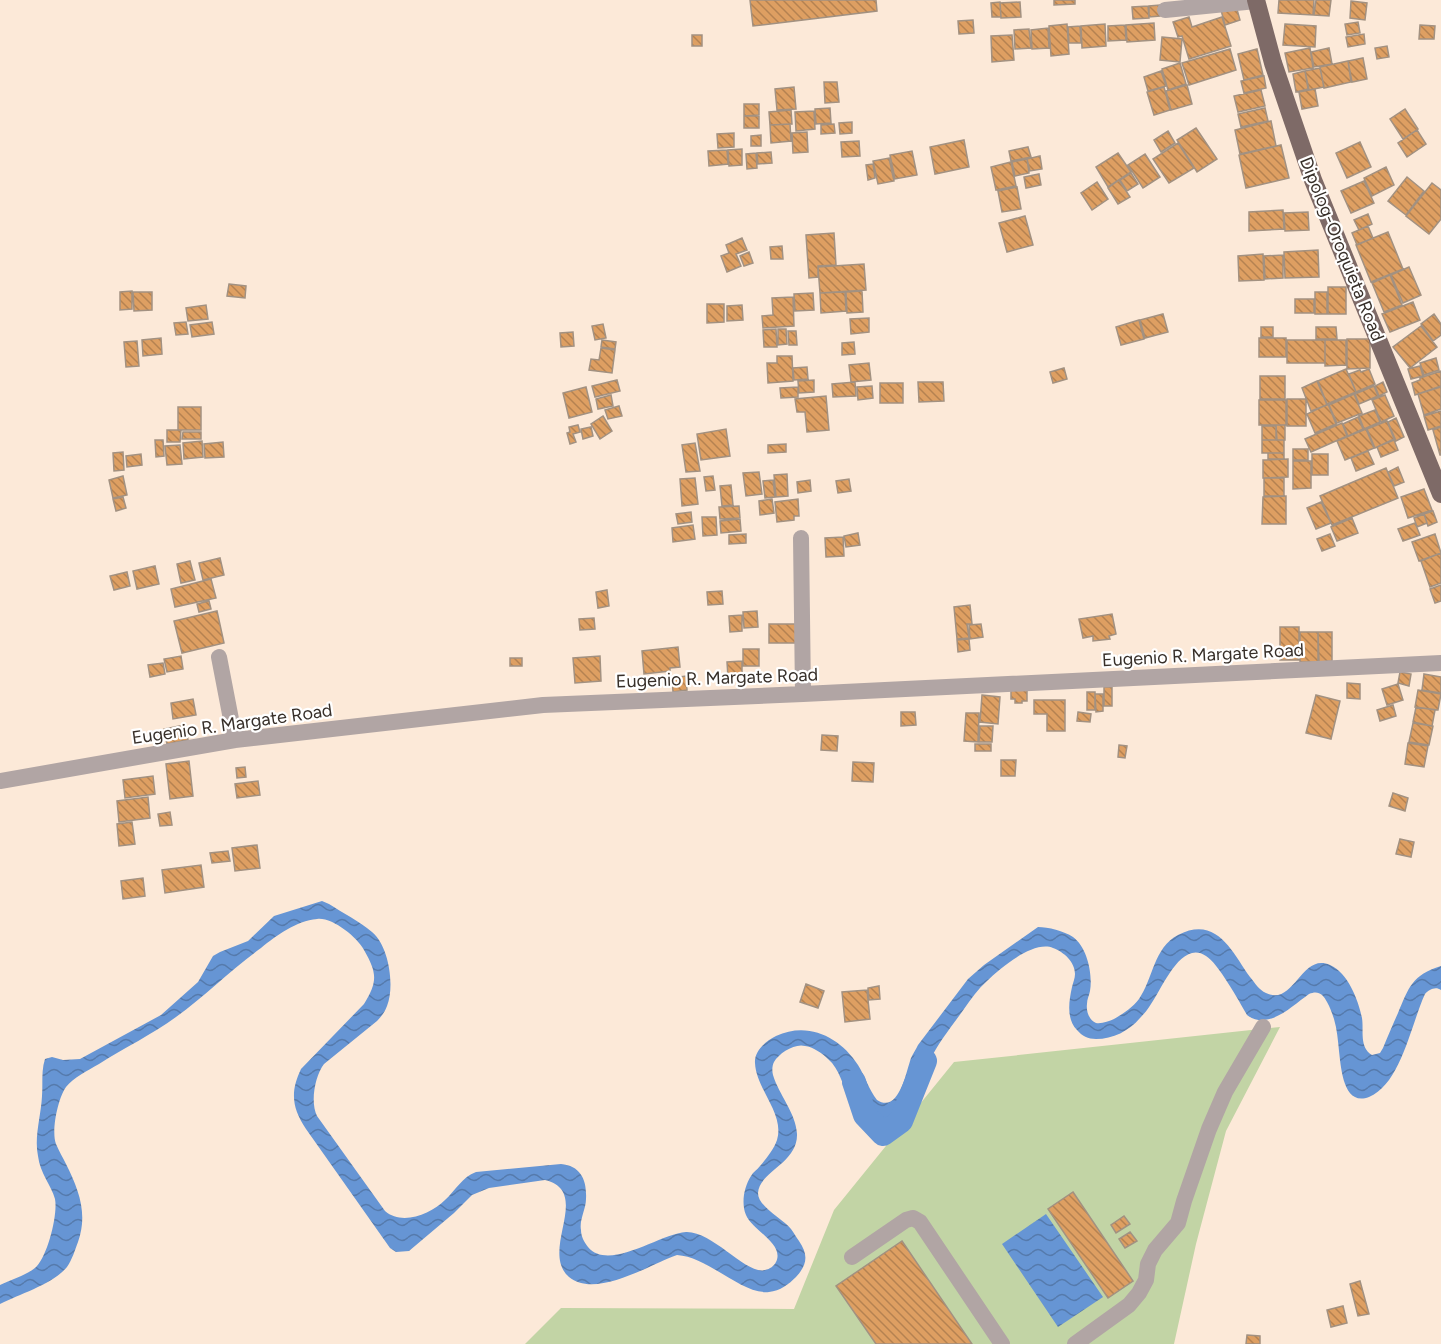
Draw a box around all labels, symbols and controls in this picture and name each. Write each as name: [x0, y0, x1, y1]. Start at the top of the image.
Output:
street label: Dipolog-Oroquieta Road: [1295, 154, 1389, 344]
street label: Eugenio R. Margate Road: [1101, 639, 1305, 671]
street label: Eugenio R. Margate Road: [615, 663, 819, 693]
street label: Eugenio R. Margate Road: [130, 699, 334, 749]

